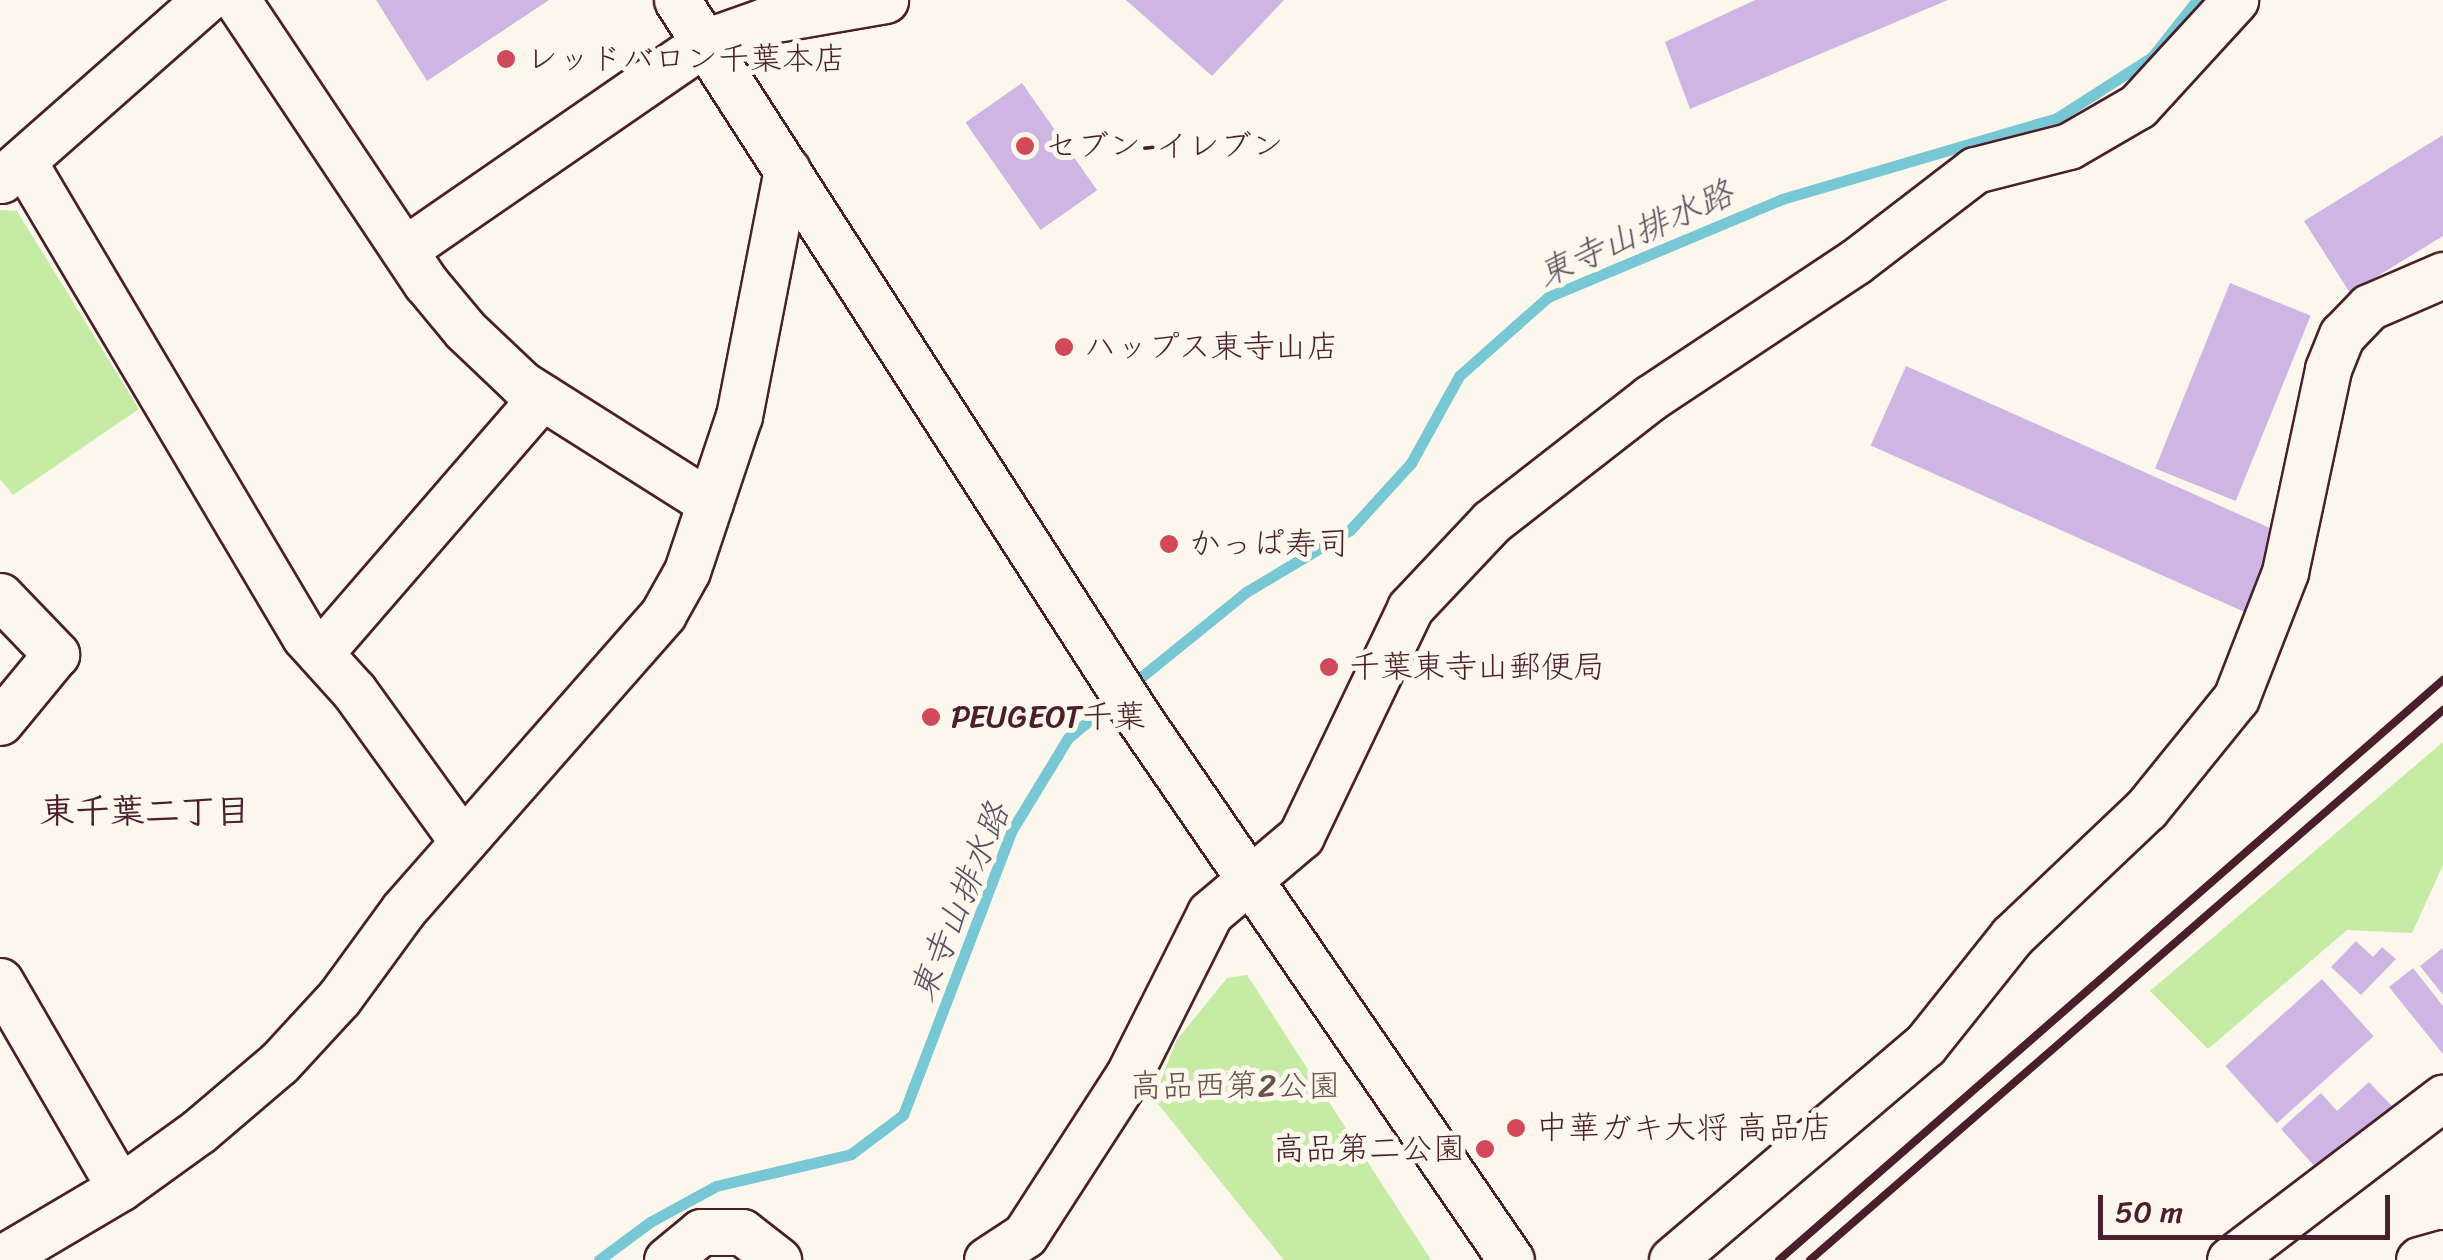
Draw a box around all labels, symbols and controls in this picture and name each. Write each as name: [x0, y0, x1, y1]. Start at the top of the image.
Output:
place label: レッドバロン千葉本店: [526, 40, 846, 78]
marker: レッドバロン千葉本店: [495, 48, 517, 70]
place label: セブン-イレブン: [1045, 127, 1284, 165]
marker: セブン-イレブン: [1014, 135, 1036, 157]
water label: 東寺山排水路: [1531, 171, 1739, 295]
place label: ハップス東寺山店: [1084, 328, 1340, 366]
marker: ハップス東寺山店: [1053, 336, 1075, 358]
place label: かっぱ寿司: [1189, 525, 1349, 563]
marker: かっぱ寿司: [1158, 533, 1180, 555]
place label: 千葉東寺山郵便局: [1349, 648, 1605, 686]
marker: 千葉東寺山郵便局: [1318, 656, 1340, 678]
place label: PEUGEOT千葉: [951, 698, 1146, 736]
marker: PEUGEOT千葉: [920, 706, 942, 728]
district label: 東千葉二丁目: [40, 790, 250, 832]
water label: 東寺山排水路: [900, 797, 1018, 1007]
park label: 高品西第2公園: [1130, 1067, 1340, 1105]
place label: 中華ガキ大将 高品店: [1536, 1109, 1832, 1147]
marker: 中華ガキ大将 高品店: [1505, 1117, 1527, 1139]
place label: 高品第二公園: [1273, 1130, 1465, 1168]
marker: 高品第二公園: [1474, 1138, 1496, 1160]
scale bar: [2103, 1175, 2396, 1237]
text: 50 m: [2115, 1185, 2183, 1239]

